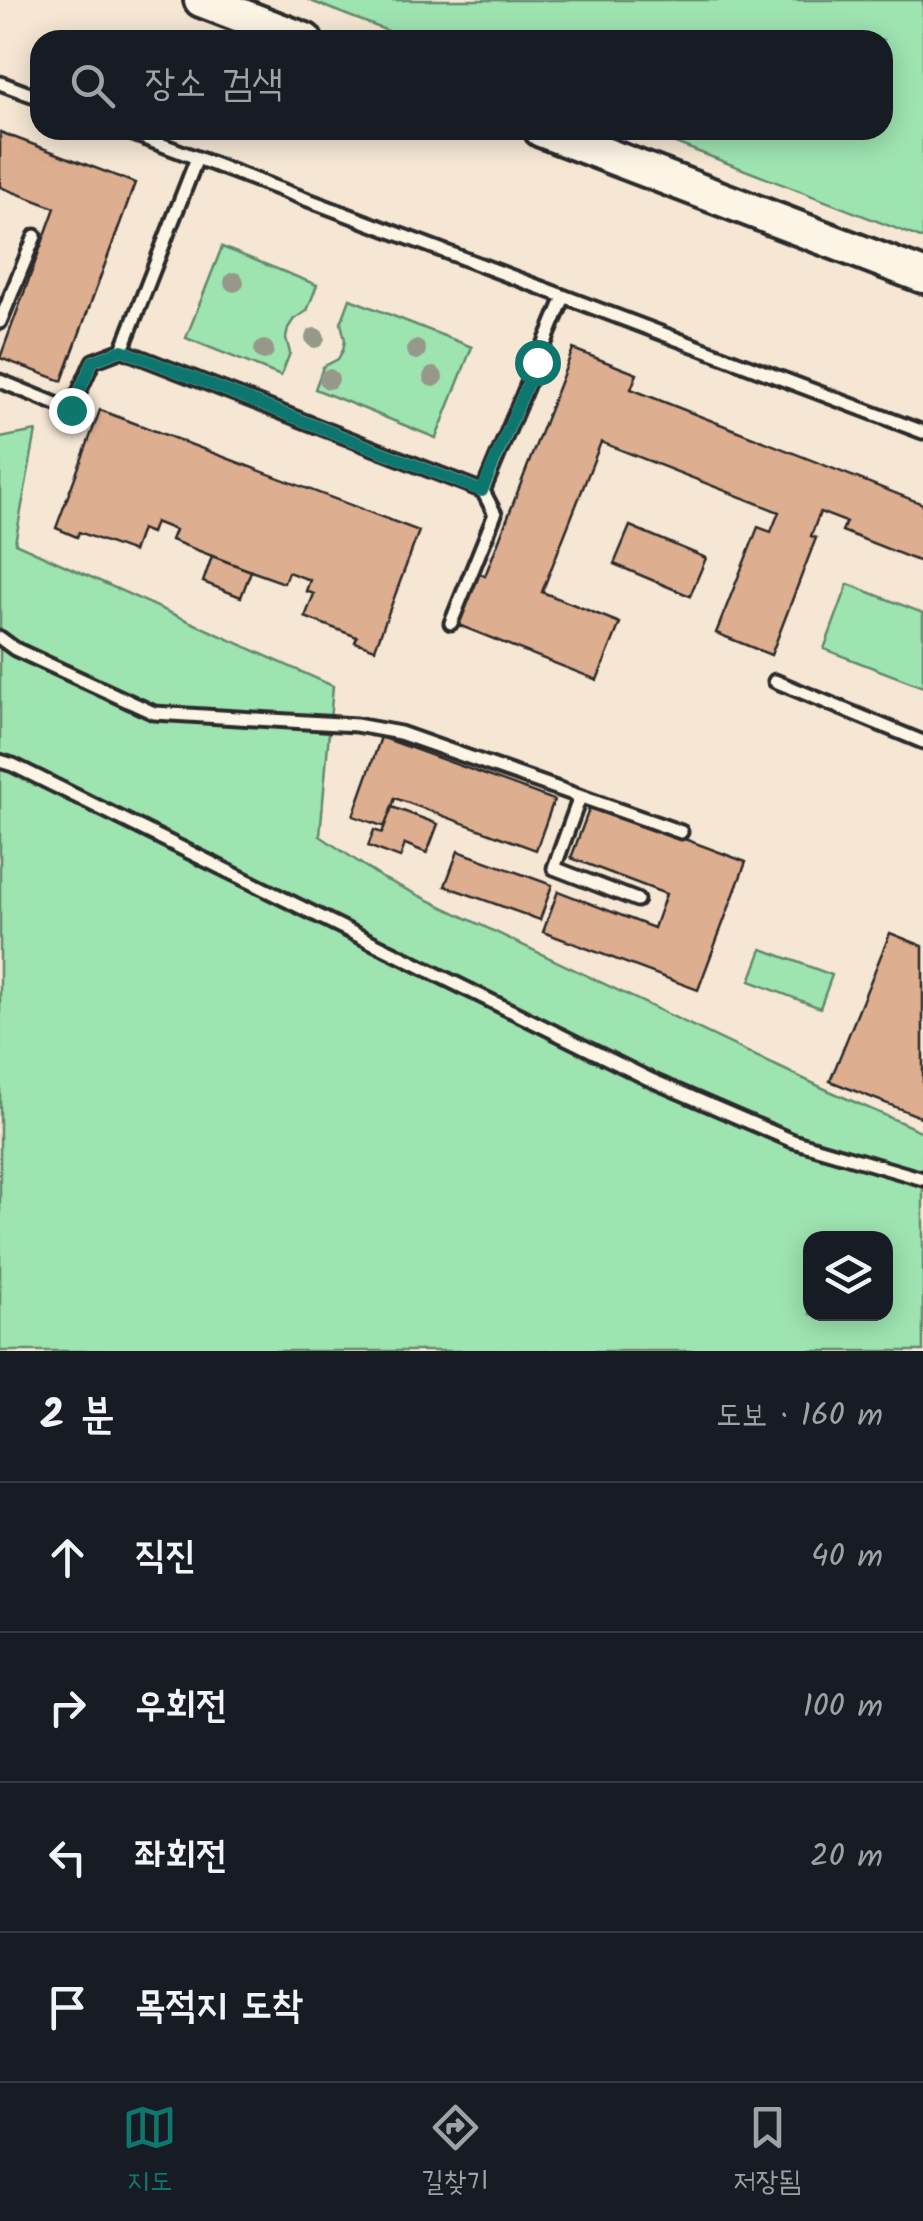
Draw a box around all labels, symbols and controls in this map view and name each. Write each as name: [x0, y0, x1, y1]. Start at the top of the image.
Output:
search box: [30, 30, 893, 140]
text: 장소 검색: [145, 55, 283, 115]
icon: search: [65, 58, 120, 113]
route start: [515, 340, 561, 386]
route end: [49, 388, 95, 434]
map controls: [803, 1231, 893, 1321]
button: layers: [803, 1231, 893, 1321]
text: 2 분: [40, 1383, 114, 1450]
text: 도보 · 160 m: [716, 1391, 883, 1442]
text: 직진: [135, 1527, 196, 1587]
icon: ahead: [40, 1530, 95, 1585]
text: 40 m: [811, 1532, 883, 1583]
text: 우회전: [135, 1677, 227, 1737]
icon: right: [40, 1680, 95, 1735]
text: 100 m: [803, 1682, 883, 1733]
text: 좌회전: [135, 1827, 227, 1887]
icon: left: [40, 1830, 95, 1885]
text: 20 m: [810, 1832, 883, 1883]
text: 목적지 도착: [135, 1977, 303, 2037]
icon: arrive: [40, 1980, 95, 2035]
tab: 지도: [122, 2100, 177, 2205]
tab: 길찾기: [421, 2100, 489, 2205]
tab: 저장됨: [733, 2100, 801, 2205]

